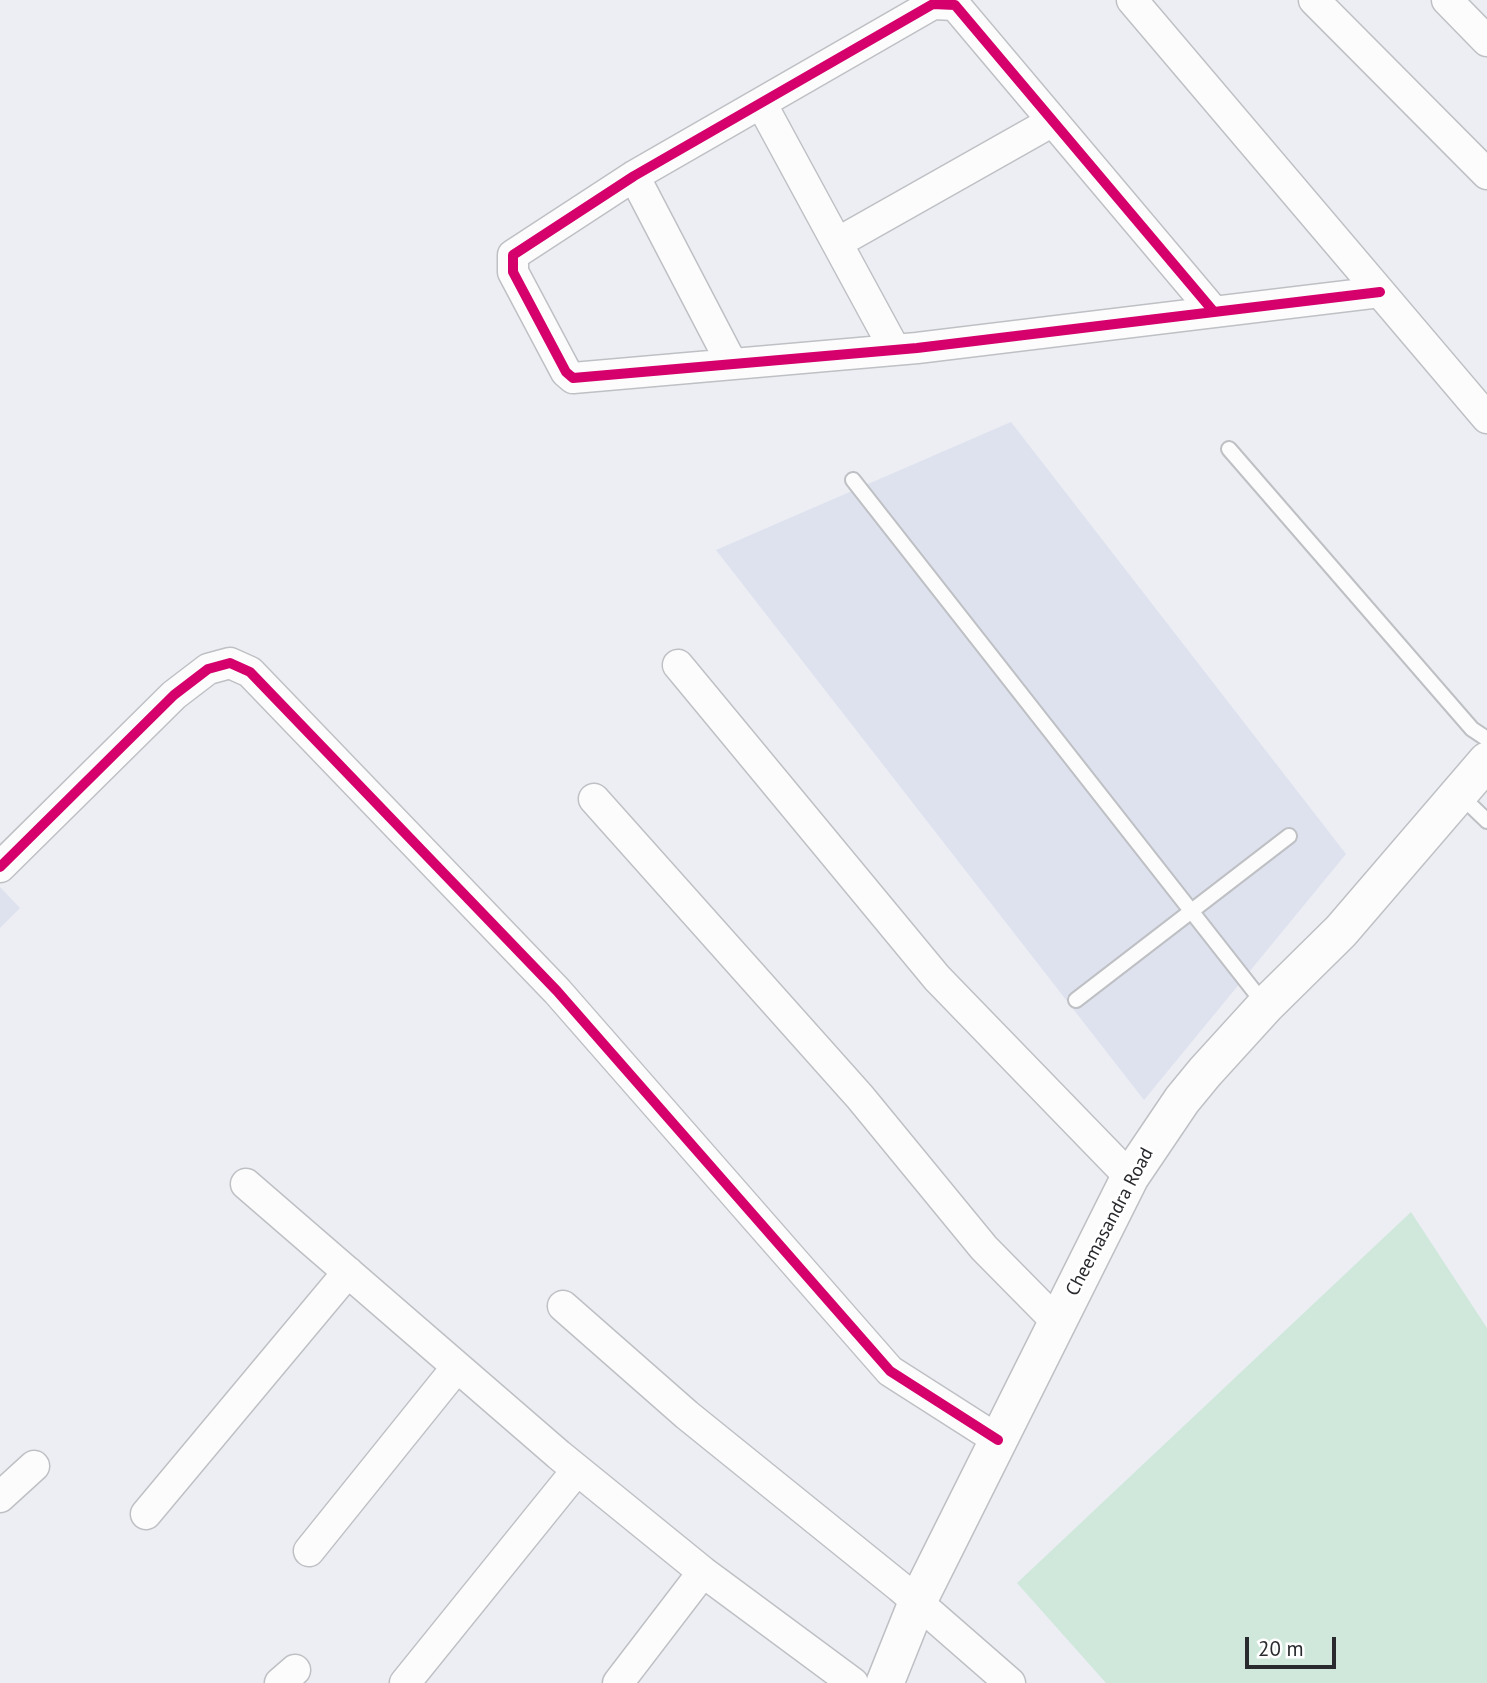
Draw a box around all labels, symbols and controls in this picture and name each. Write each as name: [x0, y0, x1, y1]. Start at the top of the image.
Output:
street label: Cheemasandra Road: [1061, 1144, 1159, 1300]
scale bar: [1249, 1624, 1340, 1668]
text: 20 m: [1258, 1635, 1304, 1662]

